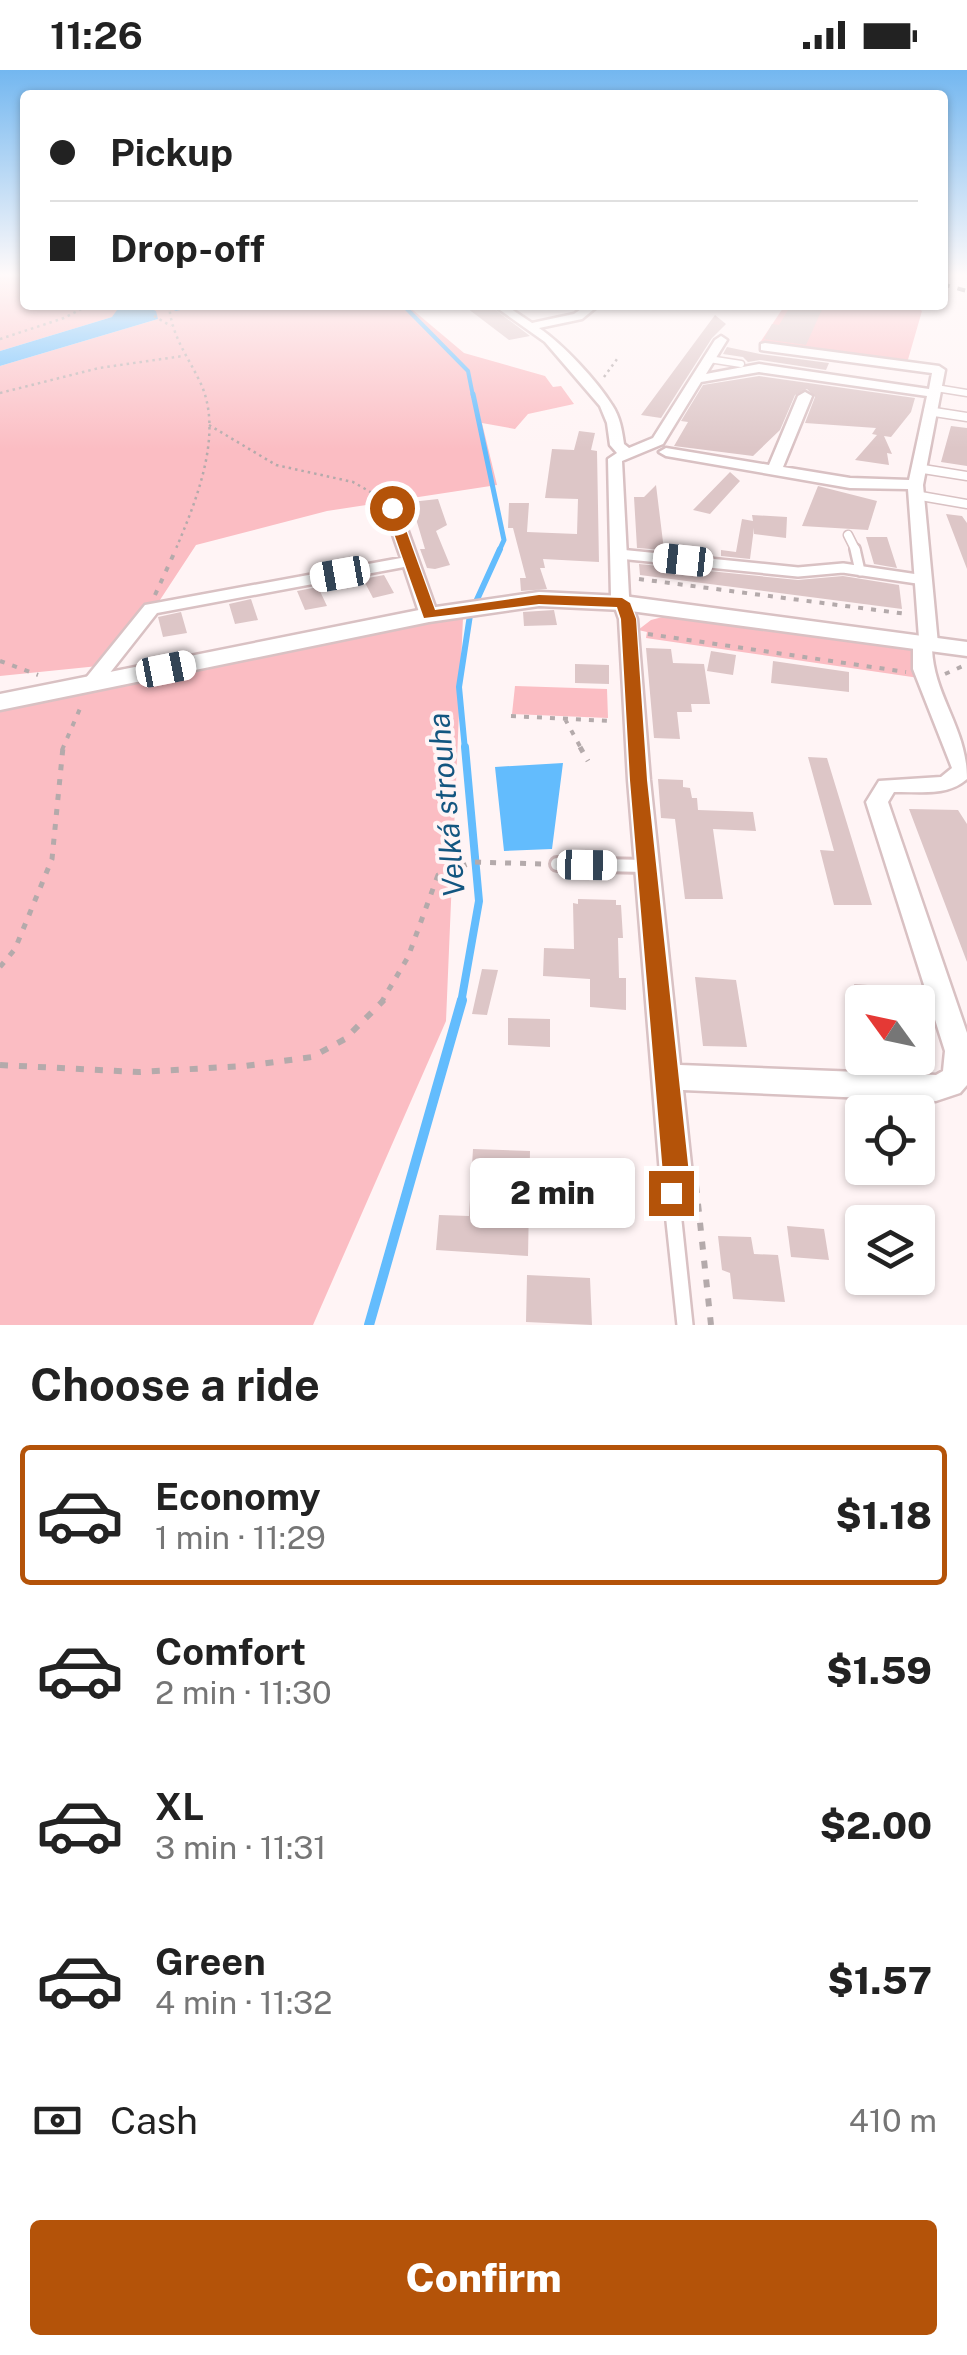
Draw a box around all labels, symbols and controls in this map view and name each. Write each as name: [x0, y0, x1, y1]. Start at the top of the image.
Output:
text: 11:26: [50, 13, 143, 58]
text: Pickup: [110, 130, 233, 175]
text: Drop-off: [110, 226, 265, 271]
route start: [370, 486, 415, 531]
car: [652, 542, 714, 578]
car: [308, 554, 372, 594]
car: [134, 649, 198, 689]
water label: Velká strouha: [420, 711, 472, 899]
car: [557, 849, 617, 881]
north arrow: [845, 985, 935, 1075]
map controls: [845, 985, 935, 1295]
button: locate: [845, 1095, 935, 1185]
callout: 2 min: [471, 1158, 636, 1228]
route end: [649, 1171, 694, 1216]
text: 2 min: [510, 1174, 595, 1211]
button: layers: [845, 1205, 935, 1295]
text: Choose a ride: [30, 1358, 320, 1411]
icon: car: [35, 1470, 125, 1560]
text: Economy: [155, 1474, 321, 1519]
text: $1.18: [836, 1493, 932, 1538]
text: 1 min · 11:29: [155, 1519, 326, 1556]
icon: car: [35, 1625, 125, 1715]
text: Comfort: [155, 1629, 306, 1674]
text: $1.59: [826, 1648, 932, 1693]
text: 2 min · 11:30: [155, 1674, 332, 1711]
icon: car: [35, 1780, 125, 1870]
text: XL: [155, 1784, 204, 1829]
text: $2.00: [820, 1803, 932, 1848]
text: 3 min · 11:31: [155, 1829, 326, 1866]
icon: car: [35, 1935, 125, 2025]
text: Green: [155, 1939, 266, 1984]
text: $1.57: [828, 1958, 932, 2003]
text: 4 min · 11:32: [155, 1984, 332, 2021]
icon: cash: [30, 2093, 85, 2148]
text: Cash: [110, 2098, 198, 2143]
text: 410 m: [849, 2102, 937, 2139]
button: Confirm: [30, 2220, 937, 2335]

